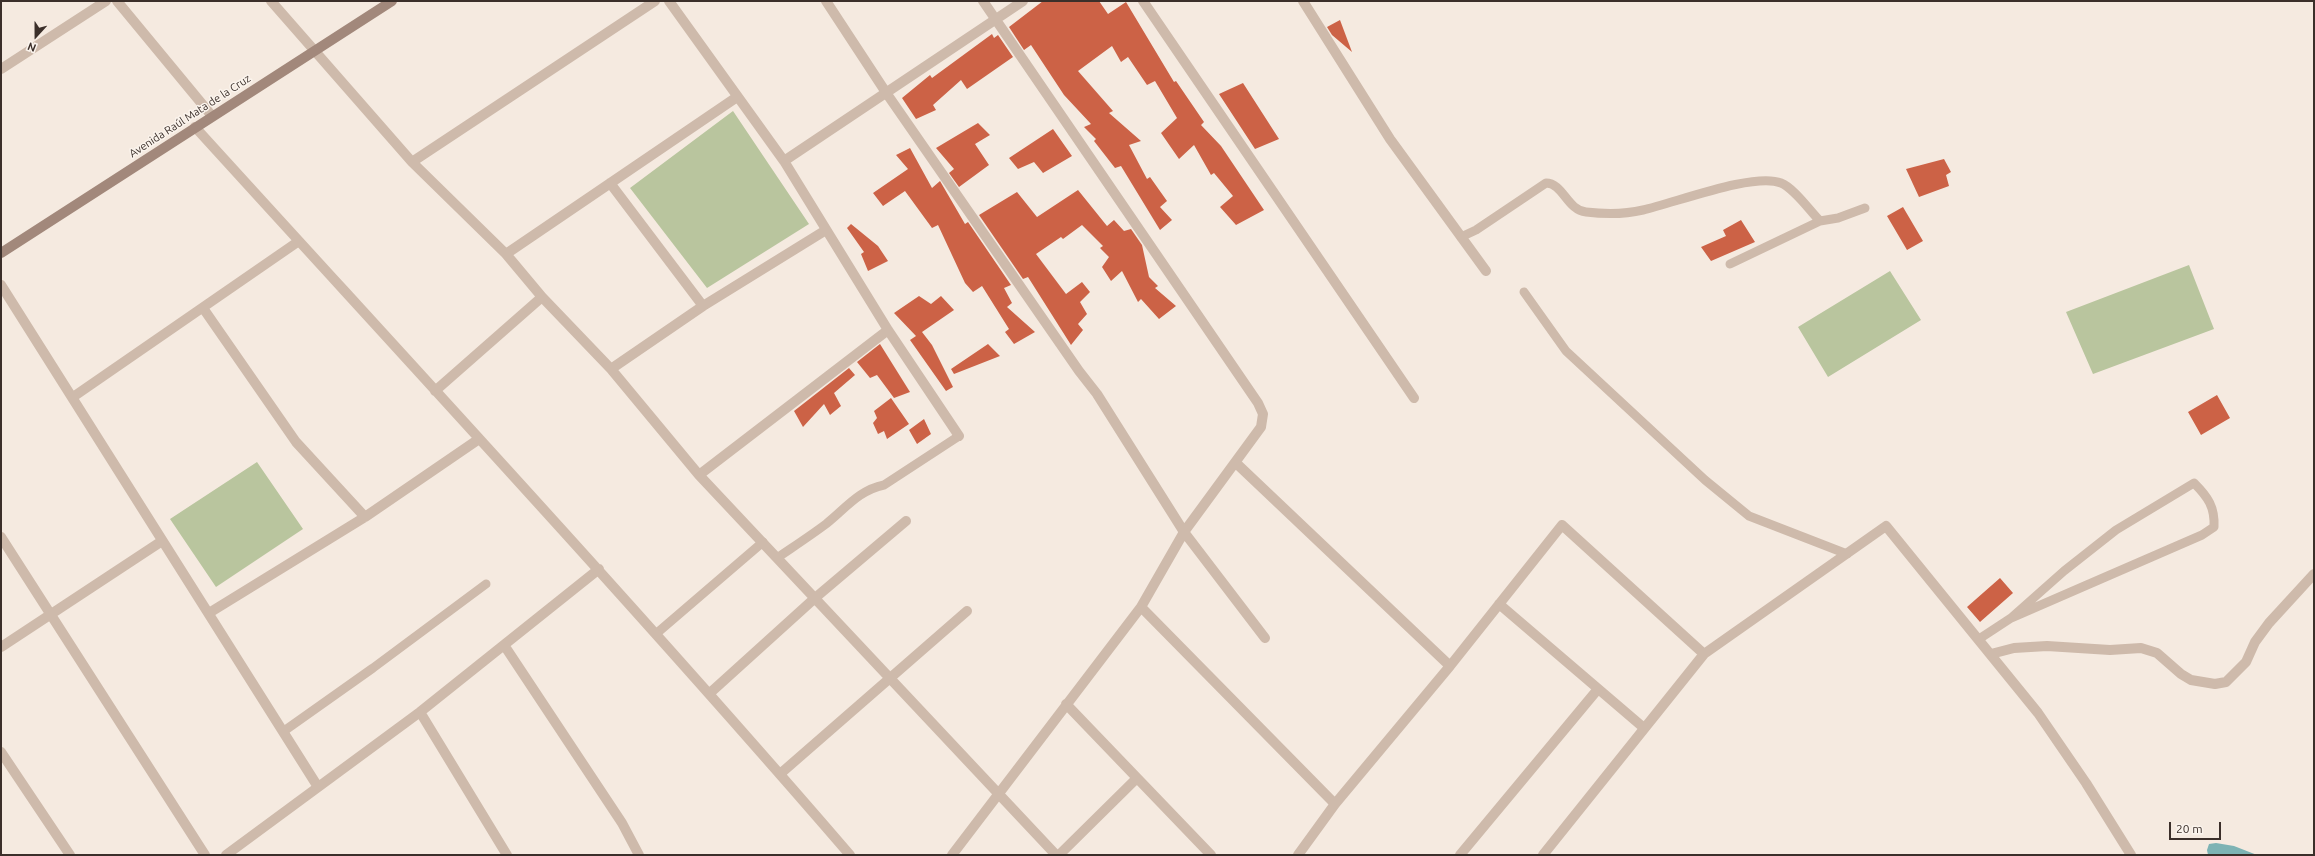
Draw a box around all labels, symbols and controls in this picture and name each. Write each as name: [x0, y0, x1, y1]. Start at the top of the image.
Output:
north arrow: [16, 16, 56, 56]
text: N: [26, 40, 38, 54]
street label: Avenida Raúl Mata de la Cruz: [127, 72, 253, 160]
scale bar: [2171, 814, 2223, 840]
text: 20 m: [2176, 822, 2203, 835]

